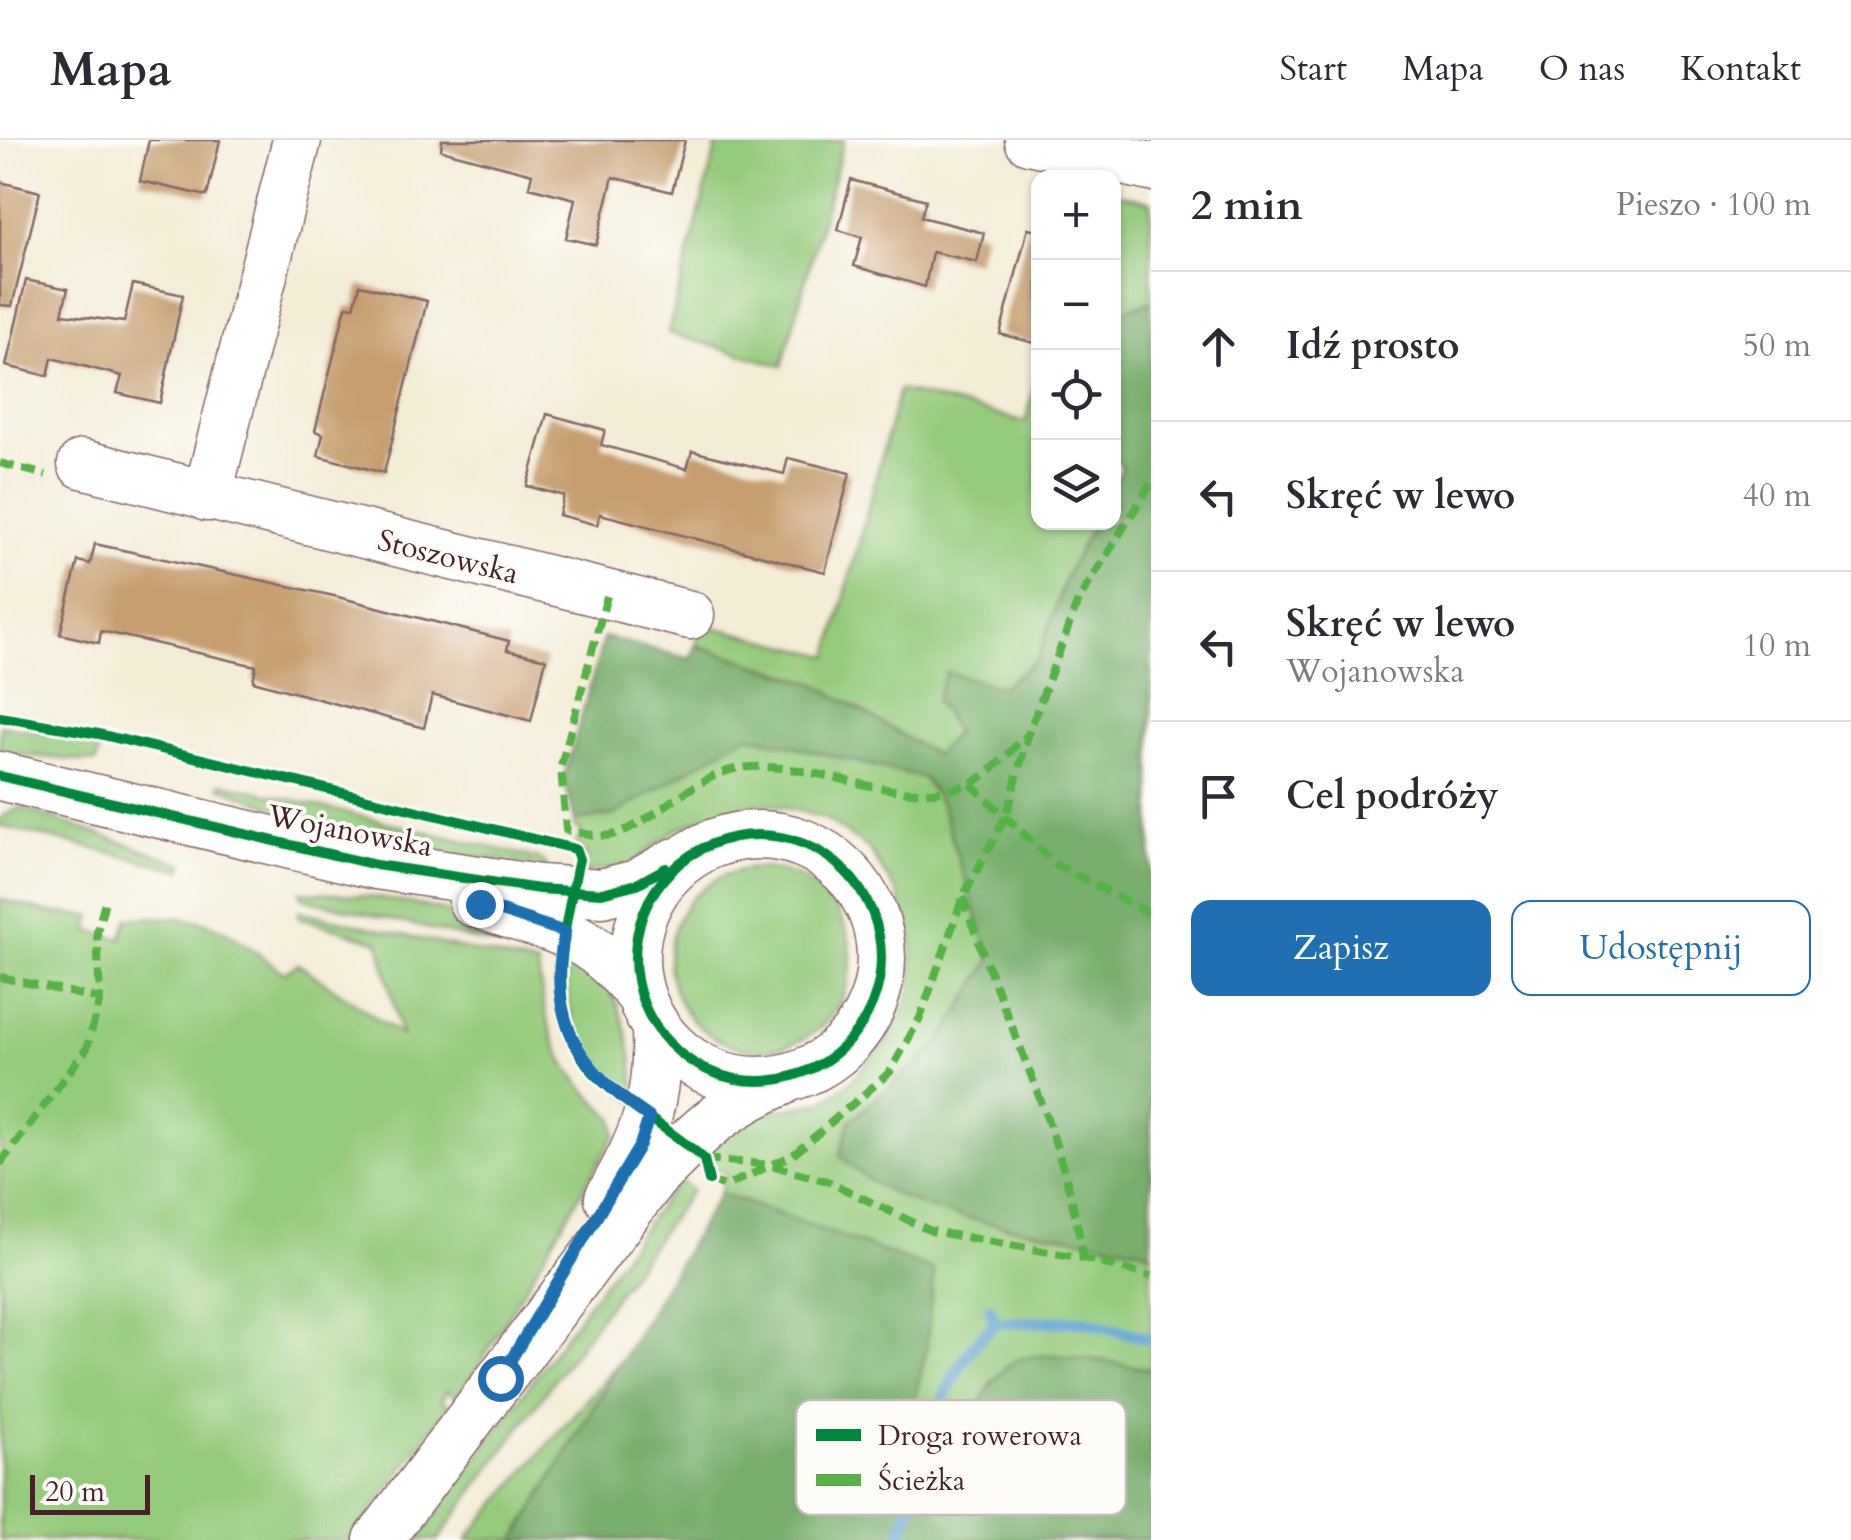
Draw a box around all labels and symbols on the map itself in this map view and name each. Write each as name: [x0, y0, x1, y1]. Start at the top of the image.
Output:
street label: Stoszowska: [373, 520, 523, 594]
street label: Wojanowska: [263, 795, 436, 867]
route end: [458, 882, 504, 928]
route start: [478, 1356, 524, 1402]
legend: [796, 1400, 1126, 1515]
text: Droga rowerowa: [878, 1417, 1082, 1455]
text: Ścieżka: [878, 1462, 965, 1500]
scale bar: [30, 1470, 150, 1514]

